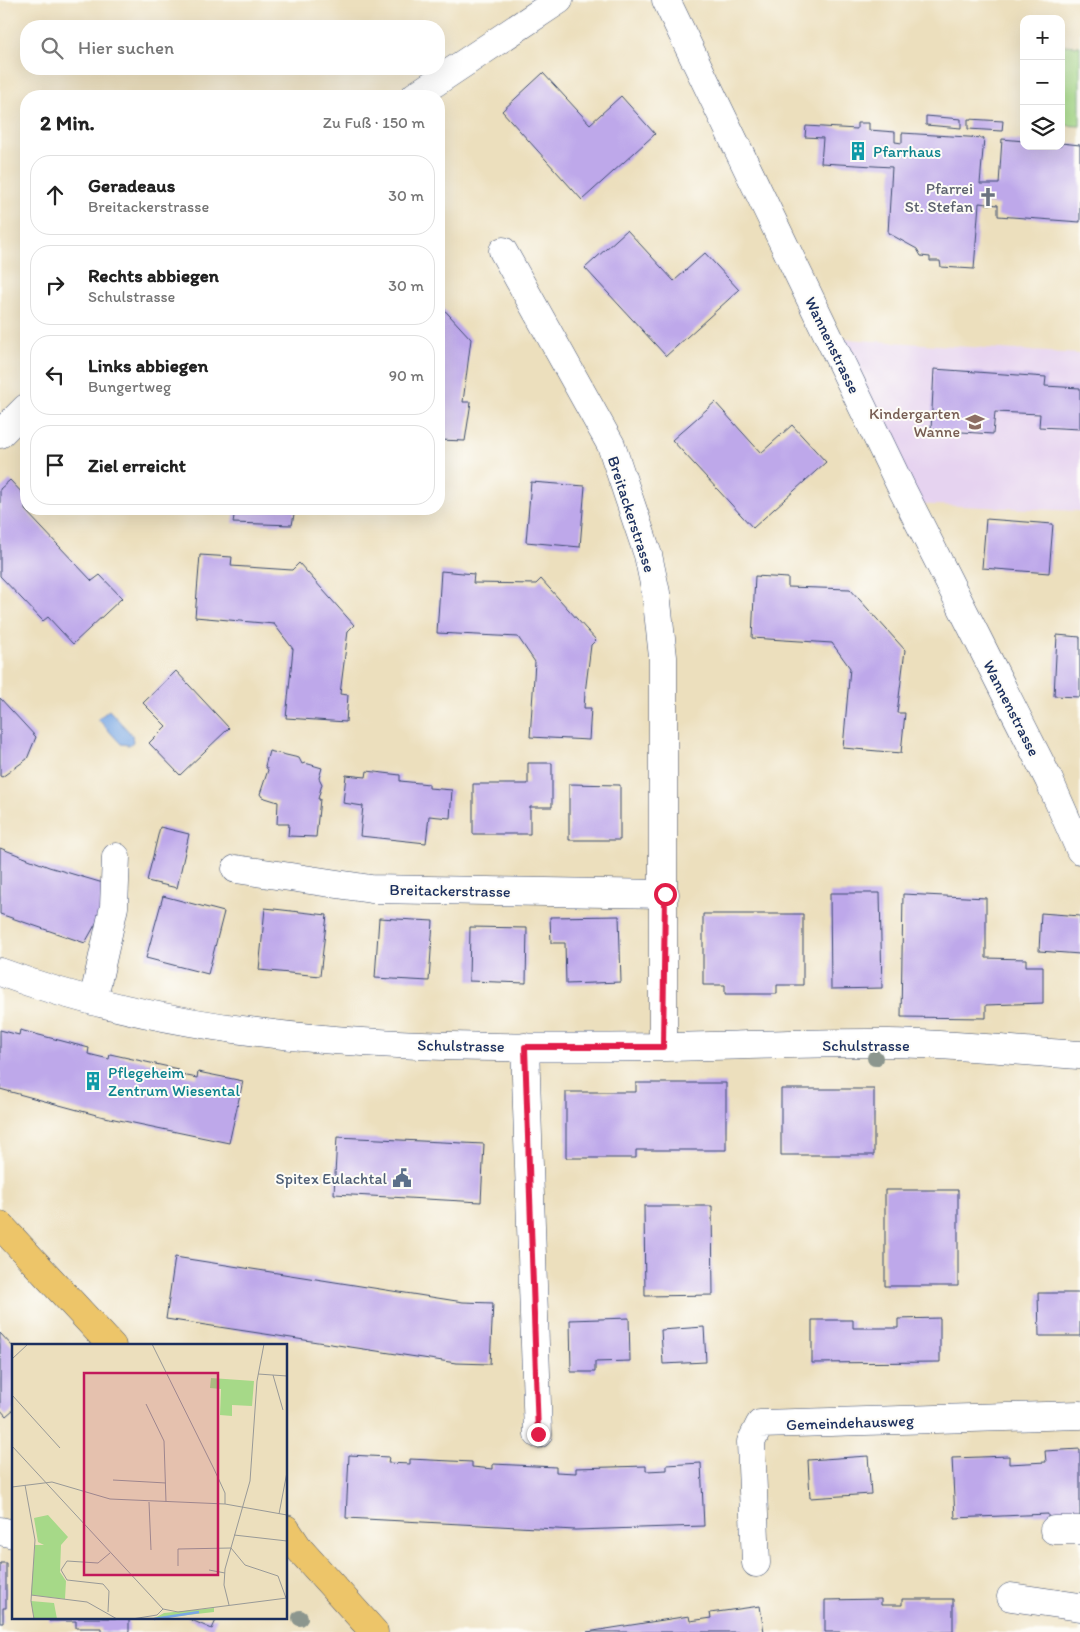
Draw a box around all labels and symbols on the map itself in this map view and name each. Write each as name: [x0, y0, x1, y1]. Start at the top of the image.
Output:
building icon: Pfarrhaus: [847, 140, 869, 162]
place label: Pfarrhaus: [873, 142, 941, 161]
place label: Pfarrei St. Stefan: [905, 179, 973, 216]
church icon: Pfarrei St. Stefan: [977, 186, 999, 208]
street label: Wannenstrasse: [801, 294, 864, 397]
place label: Kindergarten Wanne: [869, 404, 960, 441]
school or university icon: Kindergarten Wanne: [964, 411, 986, 433]
street label: Breitackerstrasse: [604, 454, 659, 575]
street label: Wannenstrasse: [979, 657, 1044, 759]
street label: Breitackerstrasse: [389, 880, 511, 901]
route start: [654, 883, 677, 906]
street label: Schulstrasse: [417, 1035, 505, 1056]
street label: Schulstrasse: [822, 1036, 910, 1055]
place label: Pflegeheim Zentrum Wiesental: [108, 1063, 240, 1100]
building icon: Pflegeheim Zentrum Wiesental: [82, 1070, 104, 1092]
public building icon: Spitex Eulachtal: [391, 1167, 413, 1189]
place label: Spitex Eulachtal: [276, 1169, 387, 1188]
inset map: [12, 1344, 288, 1620]
street label: Gemeindehausweg: [786, 1411, 915, 1434]
route end: [527, 1423, 550, 1446]

